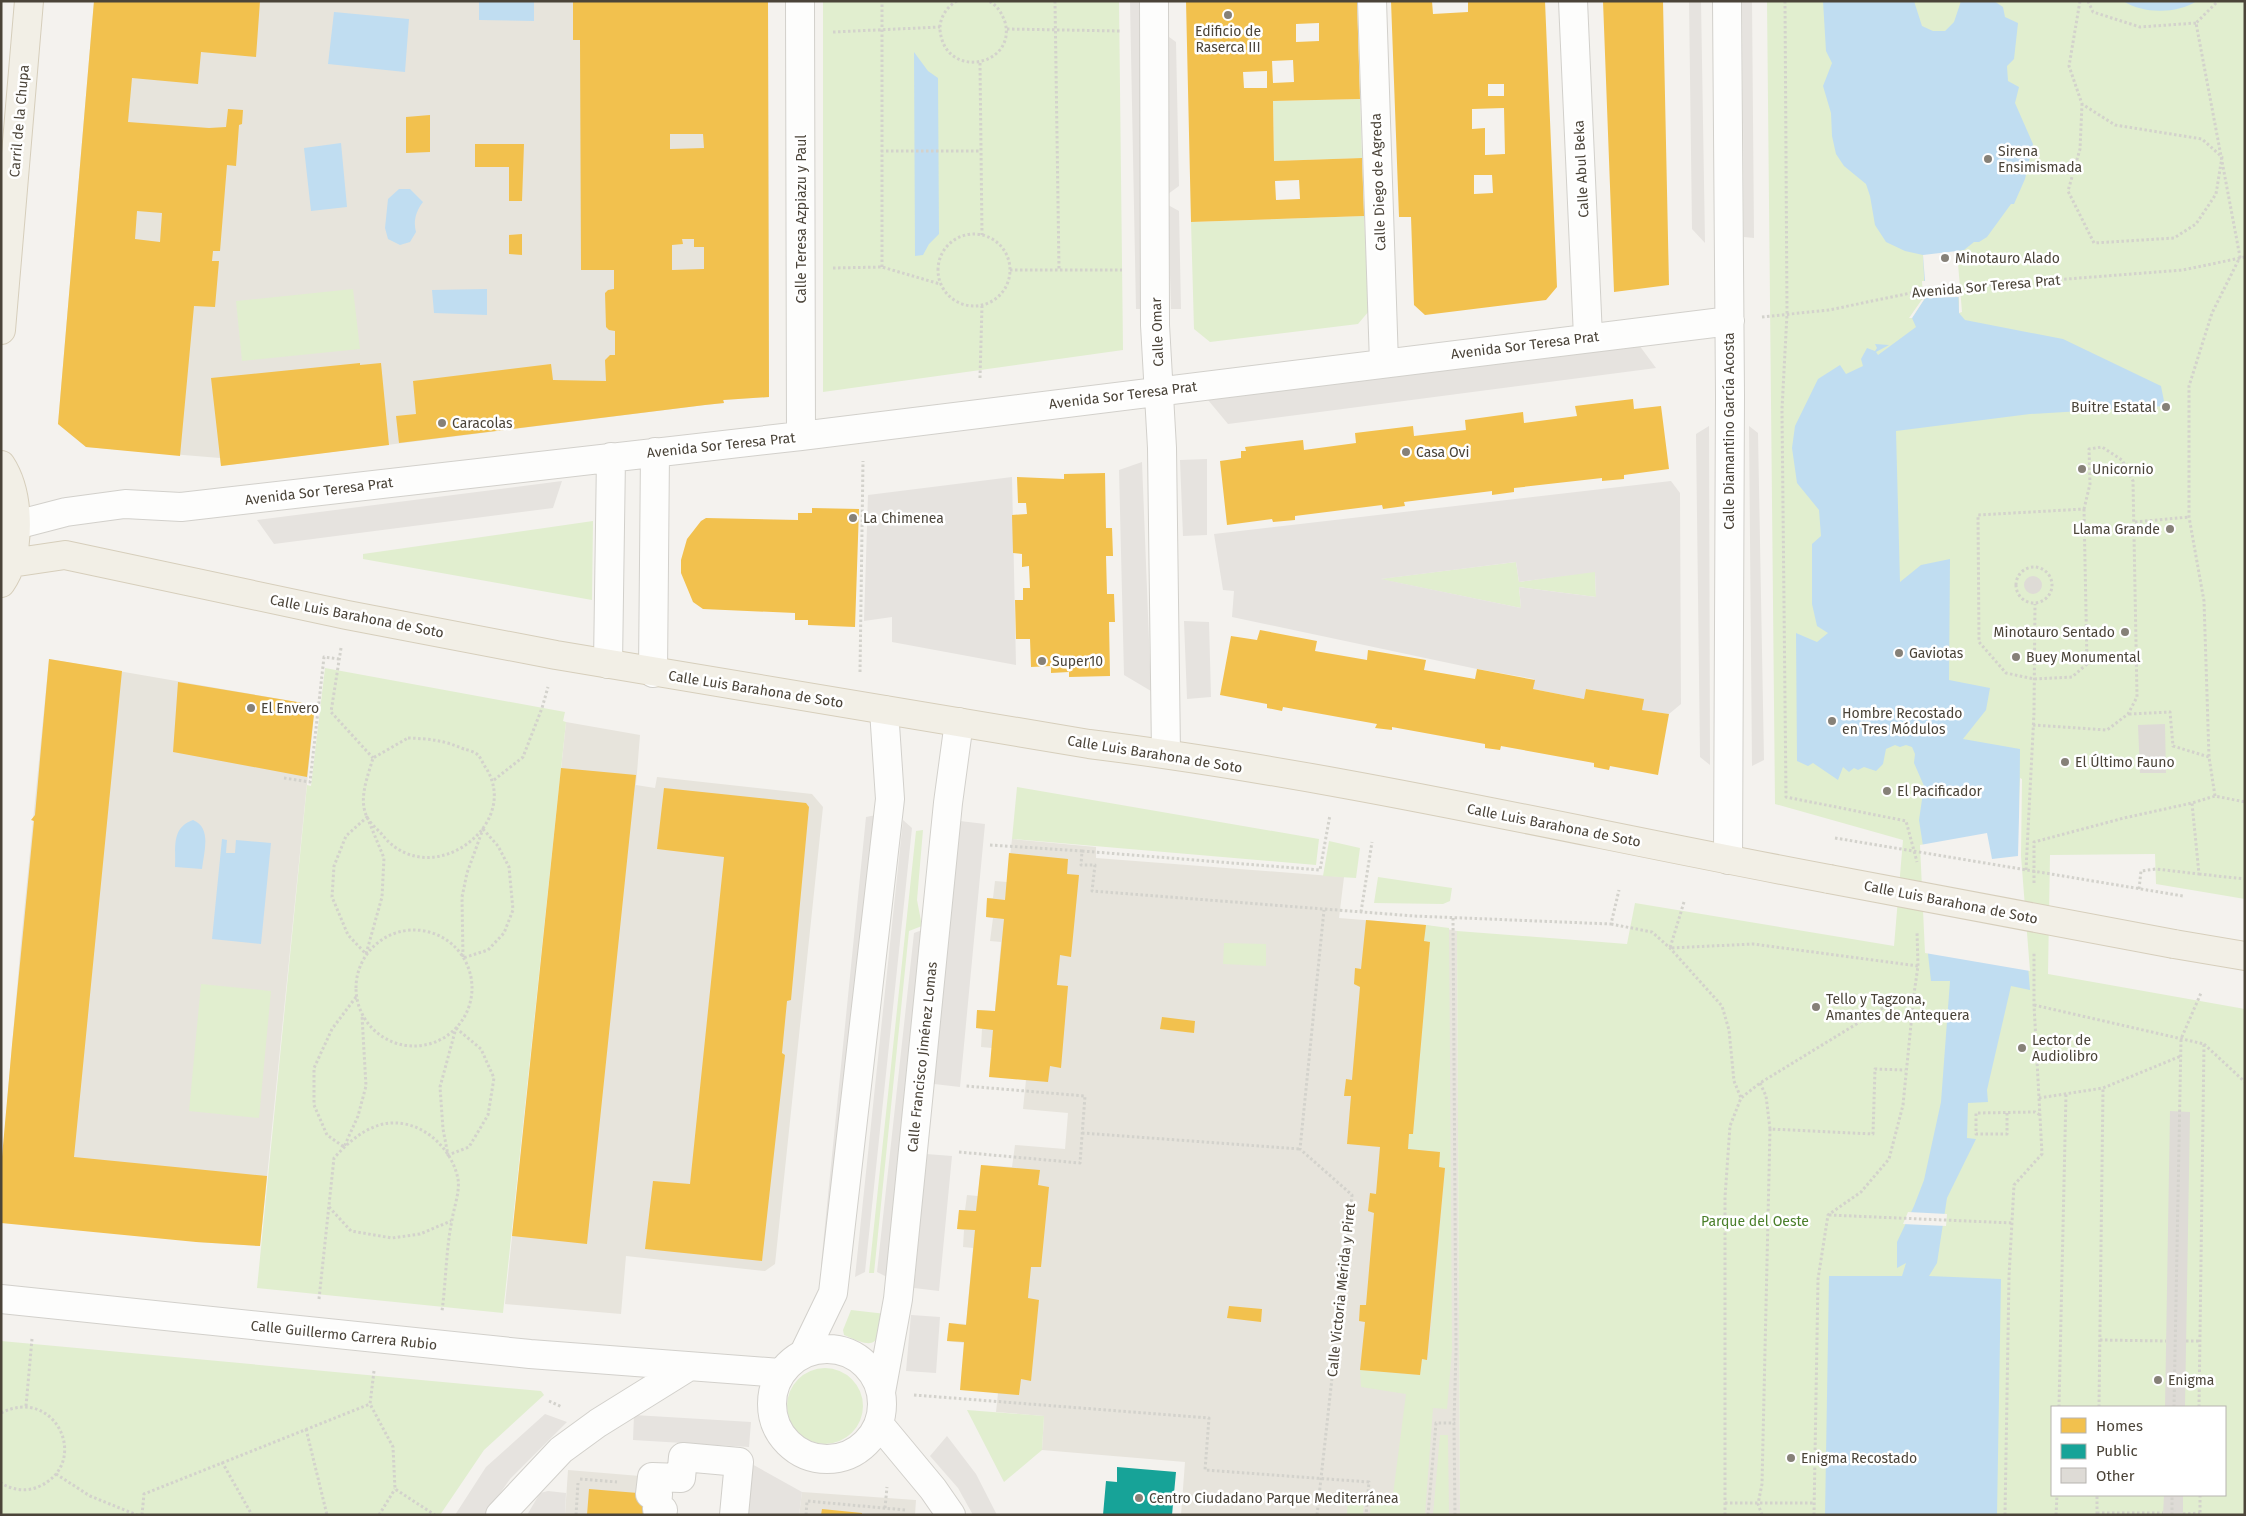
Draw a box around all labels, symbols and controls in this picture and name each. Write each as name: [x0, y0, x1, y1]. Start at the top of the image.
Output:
marker: Edificio de Raserca III: [1222, 9, 1234, 21]
place label: Edificio de Raserca III: [1195, 23, 1261, 56]
street label: Carril de la Chupa: [6, 64, 33, 178]
street label: Calle Diego de Agreda: [1368, 113, 1389, 251]
street label: Calle Abul Beka: [1570, 120, 1593, 218]
street label: Calle Teresa Azpiazu y Paul: [793, 135, 810, 303]
place label: Sirena Ensimismada: [1998, 143, 2082, 176]
marker: Sirena Ensimismada: [1982, 153, 1994, 165]
place label: Minotauro Alado: [1955, 250, 2060, 267]
marker: Minotauro Alado: [1939, 252, 1951, 264]
street label: Avenida Sor Teresa Prat: [1911, 271, 2062, 301]
street label: Calle Omar: [1148, 296, 1167, 367]
street label: Avenida Sor Teresa Prat: [1450, 328, 1601, 363]
street label: Calle Diamantino García Acosta: [1721, 332, 1738, 530]
street label: Avenida Sor Teresa Prat: [1048, 378, 1199, 413]
place label: Buitre Estatal: [2071, 399, 2156, 416]
marker: Buitre Estatal: [2160, 401, 2172, 413]
place label: Caracolas: [452, 415, 513, 432]
marker: Caracolas: [436, 417, 448, 429]
street label: Avenida Sor Teresa Prat: [646, 429, 797, 462]
place label: Casa Ovi: [1416, 444, 1469, 461]
marker: Casa Ovi: [1400, 446, 1412, 458]
place label: Unicornio: [2092, 461, 2154, 478]
marker: Unicornio: [2076, 463, 2088, 475]
street label: Avenida Sor Teresa Prat: [244, 474, 395, 509]
place label: La Chimenea: [863, 510, 944, 527]
marker: La Chimenea: [847, 512, 859, 524]
place label: Llama Grande: [2073, 521, 2160, 538]
marker: Llama Grande: [2164, 523, 2176, 535]
street label: Calle Luis Barahona de Soto: [268, 591, 445, 642]
place label: Minotauro Sentado: [1994, 624, 2115, 641]
marker: Minotauro Sentado: [2119, 626, 2131, 638]
place label: Gaviotas: [1909, 645, 1964, 662]
marker: Gaviotas: [1893, 647, 1905, 659]
place label: Buey Monumental: [2026, 649, 2141, 666]
marker: Buey Monumental: [2010, 651, 2022, 663]
place label: Super10: [1052, 653, 1103, 670]
marker: Super10: [1036, 655, 1048, 667]
street label: Calle Luis Barahona de Soto: [667, 667, 845, 712]
place label: El Envero: [261, 700, 319, 717]
marker: El Envero: [245, 702, 257, 714]
place label: Hombre Recostado en Tres Módulos: [1842, 705, 1962, 738]
marker: Hombre Recostado en Tres Módulos: [1826, 715, 1838, 727]
street label: Calle Luis Barahona de Soto: [1066, 732, 1244, 777]
place label: El Último Fauno: [2075, 753, 2175, 771]
marker: El Último Fauno: [2059, 756, 2071, 768]
place label: El Pacificador: [1897, 783, 1983, 800]
marker: El Pacificador: [1881, 785, 1893, 797]
street label: Calle Luis Barahona de Soto: [1465, 800, 1642, 851]
street label: Calle Luis Barahona de Soto: [1862, 877, 2039, 928]
street label: Calle Francisco Jiménez Lomas: [904, 960, 941, 1153]
place label: Tello y Tagzona, Amantes de Antequera: [1826, 991, 1970, 1024]
marker: Tello y Tagzona, Amantes de Antequera: [1810, 1001, 1822, 1013]
place label: Lector de Audiolibro: [2032, 1032, 2098, 1065]
marker: Lector de Audiolibro: [2016, 1042, 2028, 1054]
street label: Calle Victoria Mérida y Piret: [1324, 1201, 1359, 1378]
park label: Parque del Oeste: [1701, 1213, 1809, 1230]
street label: Calle Guillermo Carrera Rubio: [250, 1317, 438, 1354]
place label: Enigma: [2168, 1372, 2214, 1389]
marker: Enigma: [2152, 1374, 2164, 1386]
legend: [2051, 1406, 2226, 1496]
text: Homes: [2096, 1417, 2143, 1435]
text: Public: [2096, 1442, 2138, 1460]
place label: Enigma Recostado: [1801, 1450, 1917, 1467]
marker: Enigma Recostado: [1785, 1452, 1797, 1464]
text: Other: [2096, 1467, 2135, 1485]
place label: Centro Ciudadano Parque Mediterránea: [1149, 1490, 1399, 1507]
marker: Centro Ciudadano Parque Mediterránea: [1133, 1492, 1145, 1504]

